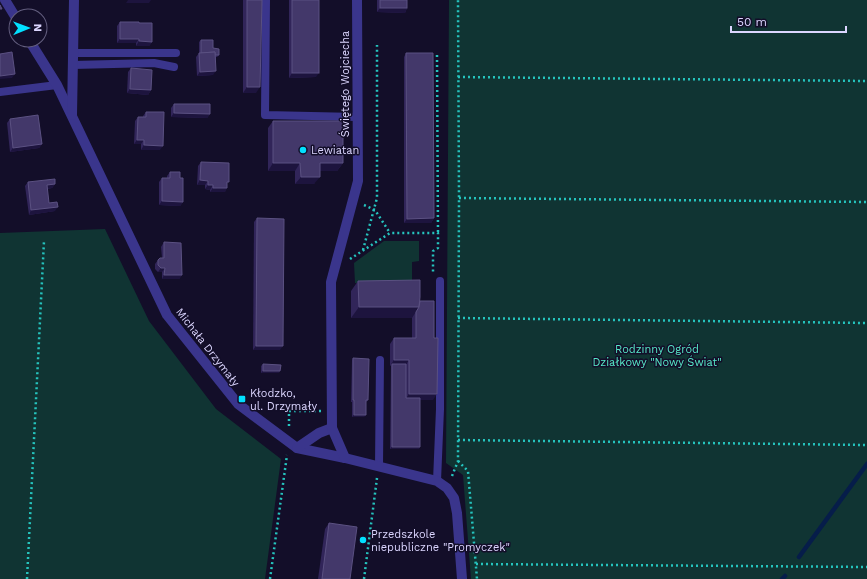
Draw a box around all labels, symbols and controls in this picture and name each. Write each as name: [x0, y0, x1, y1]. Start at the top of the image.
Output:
north arrow: [8, 8, 48, 48]
scale bar: [731, 8, 846, 34]
text: 50 m: [737, 15, 767, 29]
text: N: [31, 24, 44, 32]
street label: Świętego Wojciecha: [338, 31, 352, 137]
place label: Lewiatan: [311, 144, 359, 157]
marker: Lewiatan: [298, 145, 308, 155]
street label: Michała Drzymały: [173, 306, 242, 389]
park label: Rodzinny Ogród Działkowy "Nowy Świat": [592, 343, 722, 369]
place label: Kłodzko, ul. Drzymały: [250, 387, 318, 413]
marker: Kłodzko, ul. Drzymały: [237, 394, 247, 404]
place label: Przedszkole niepubliczne "Promyczek": [371, 528, 510, 554]
marker: Przedszkole niepubliczne "Promyczek": [358, 535, 368, 545]

